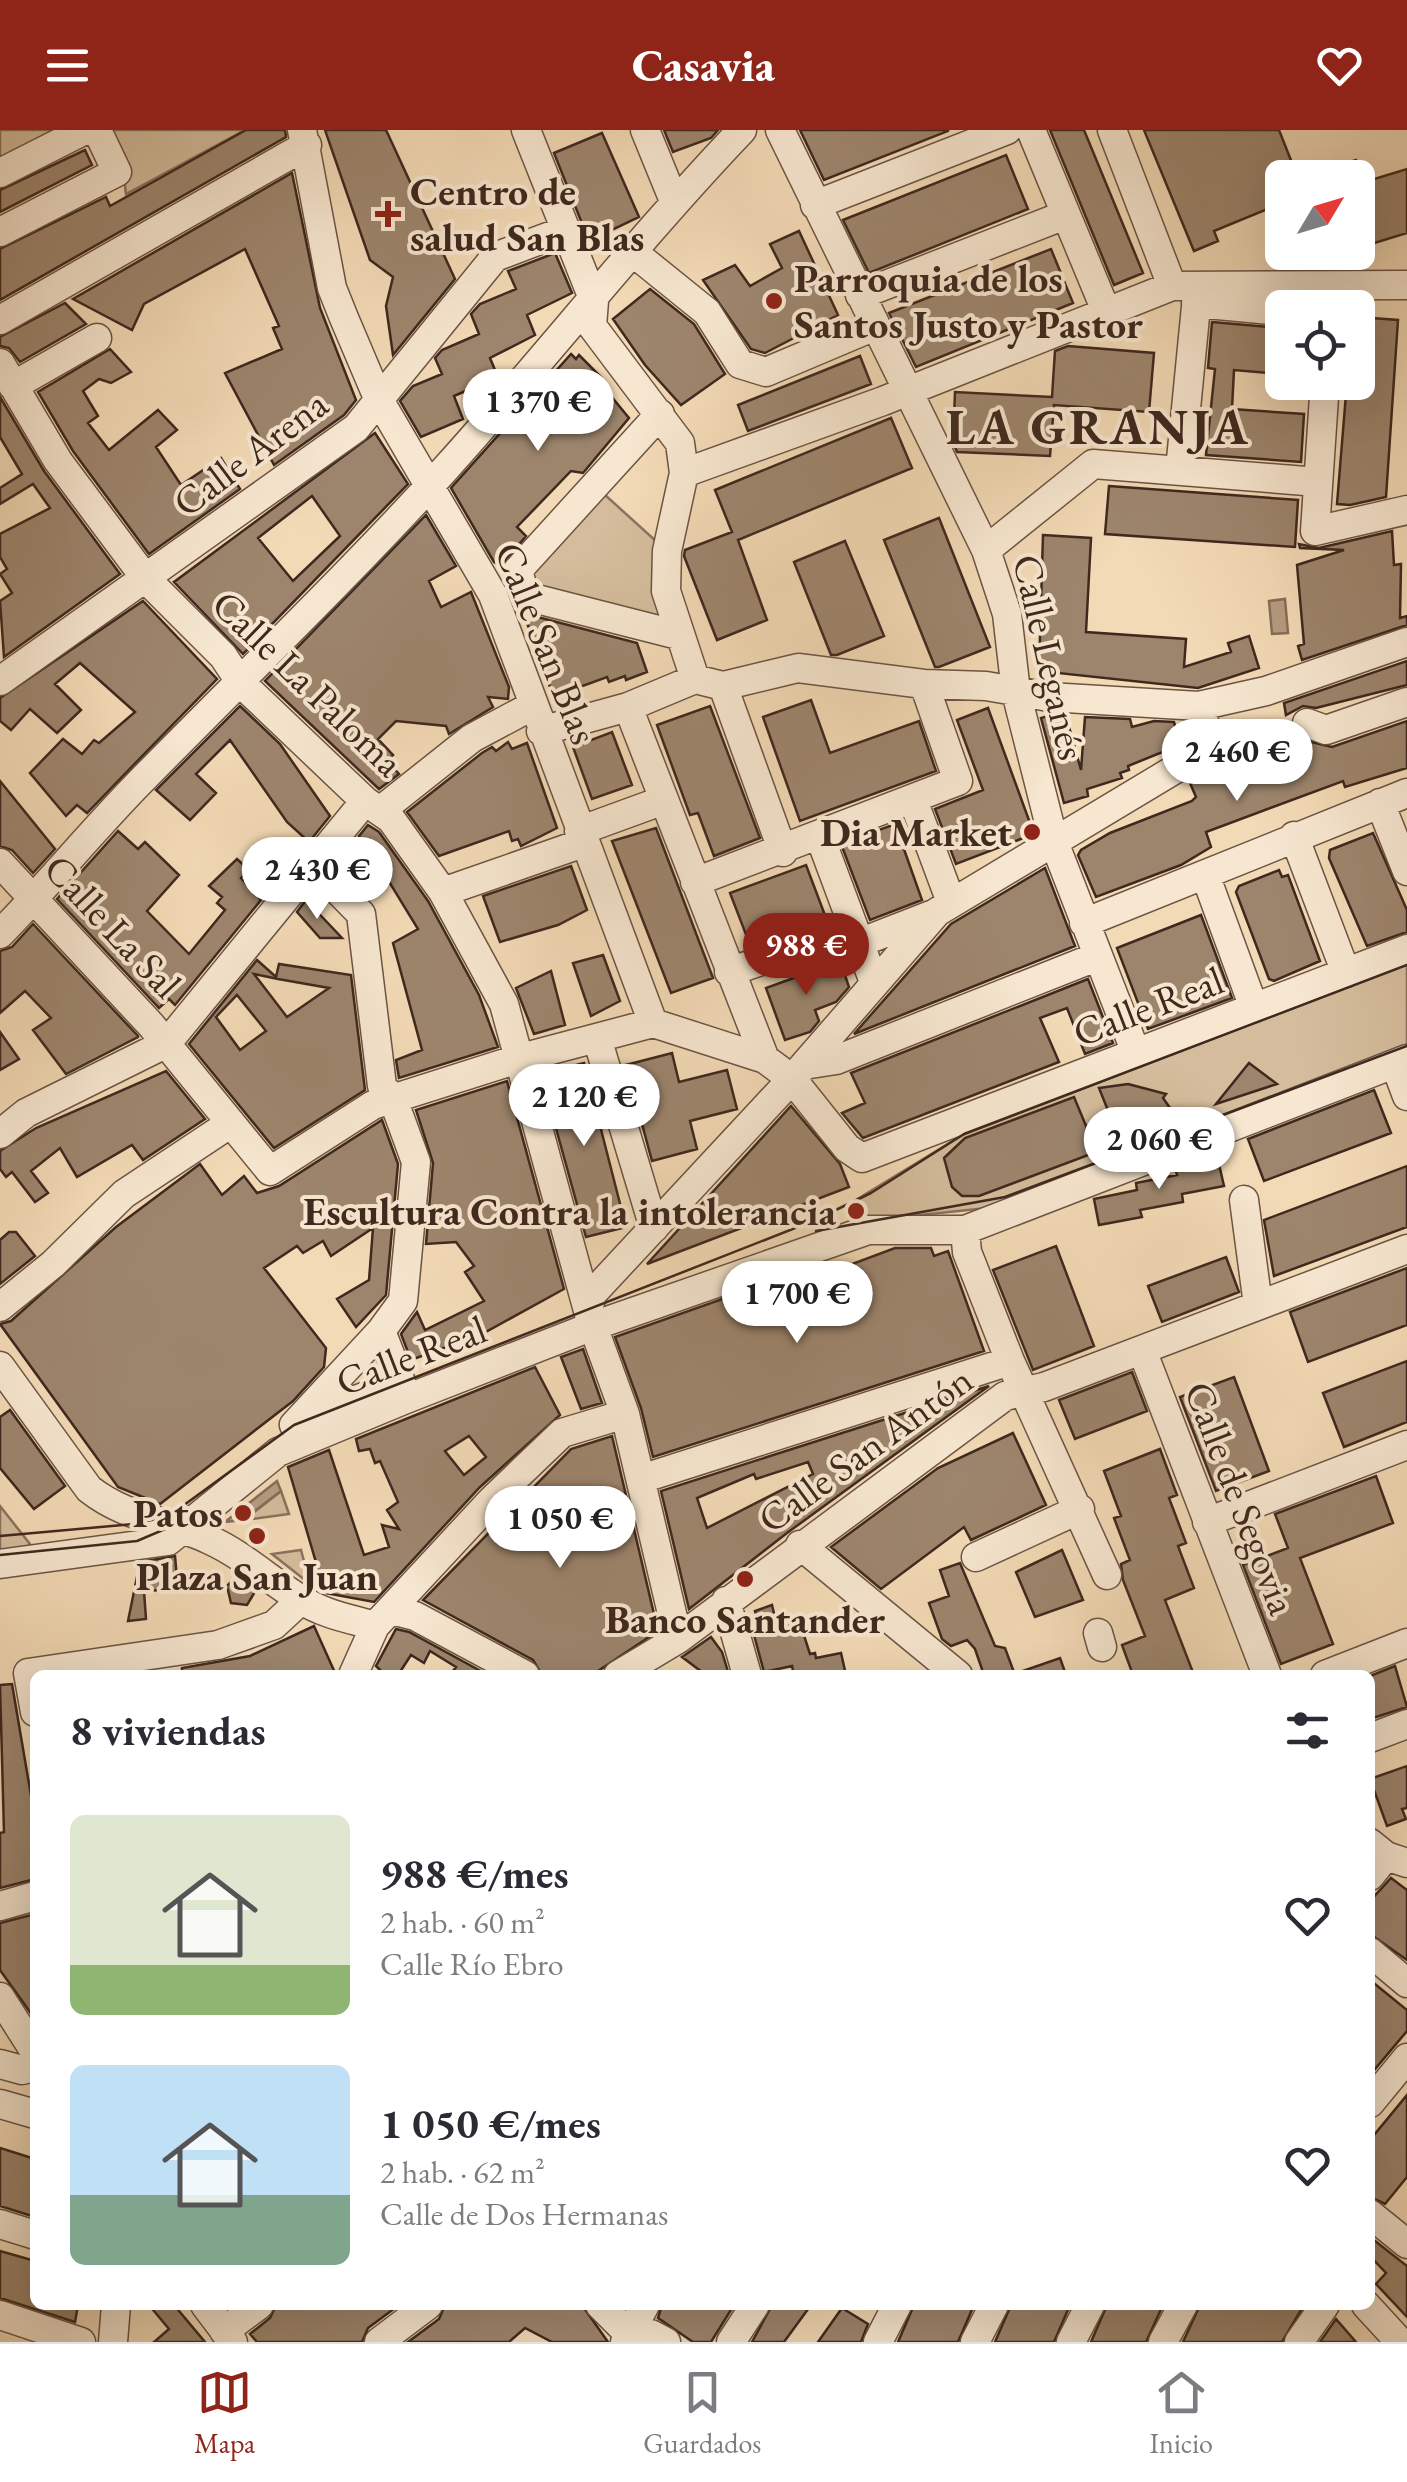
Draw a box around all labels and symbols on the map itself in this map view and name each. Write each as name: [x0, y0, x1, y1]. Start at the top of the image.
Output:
north arrow: [1265, 160, 1375, 270]
place label: Centro de salud San Blas: [410, 165, 644, 263]
marker: Centro de salud San Blas: [375, 201, 401, 227]
place label: Parroquia de los Santos Justo y Pastor: [794, 252, 1143, 350]
marker: Parroquia de los Santos Justo y Pastor: [763, 290, 785, 312]
pin: 1 370 €: [446, 369, 630, 454]
street label: Calle Arena: [162, 378, 338, 528]
district label: LA GRANJA: [946, 394, 1250, 459]
street label: Calle San Blas: [483, 535, 611, 751]
street label: Calle Leganés: [1001, 549, 1099, 765]
street label: Calle La Paloma: [201, 579, 415, 788]
pin: 2 460 €: [1145, 719, 1329, 804]
place label: Dia Market: [820, 806, 1012, 858]
marker: Dia Market: [1021, 821, 1043, 843]
pin: 2 430 €: [225, 837, 409, 922]
street label: Calle La Sal: [33, 843, 193, 1009]
pin: 988 €: [736, 913, 876, 998]
street label: Calle Real: [1065, 954, 1231, 1058]
pin: 2 120 €: [492, 1064, 676, 1149]
pin: 2 060 €: [1067, 1107, 1251, 1192]
place label: Escultura Contra la intolerancia: [303, 1185, 836, 1237]
marker: Escultura Contra la intolerancia: [845, 1200, 867, 1222]
pin: 1 700 €: [705, 1261, 889, 1346]
street label: Calle Real: [328, 1303, 494, 1407]
street label: Calle San Antón: [747, 1354, 983, 1544]
street label: Calle de Segovia: [1173, 1374, 1309, 1622]
pin: 1 050 €: [468, 1486, 652, 1571]
place label: Patos: [133, 1487, 223, 1539]
marker: Patos: [232, 1502, 254, 1524]
marker: Plaza San Juan: [246, 1525, 268, 1547]
place label: Plaza San Juan: [136, 1550, 378, 1602]
marker: Banco Santander: [734, 1568, 756, 1590]
place label: Banco Santander: [605, 1593, 886, 1645]

